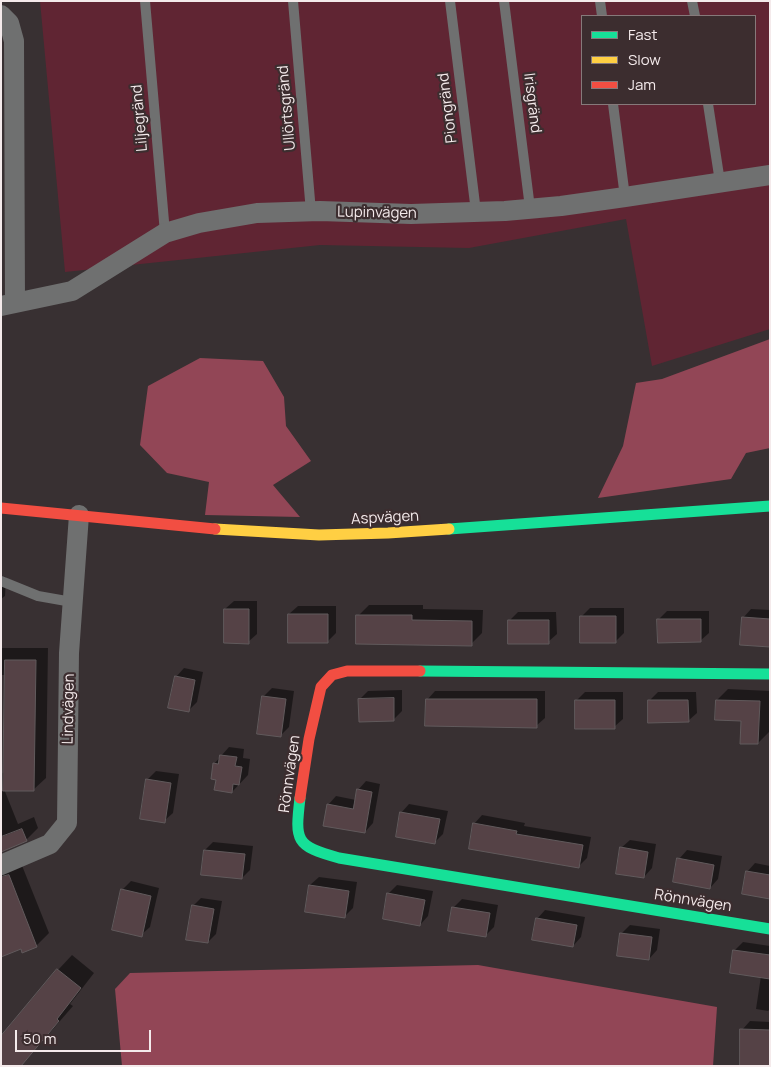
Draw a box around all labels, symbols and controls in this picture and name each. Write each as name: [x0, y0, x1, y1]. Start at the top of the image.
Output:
legend: [581, 15, 756, 105]
text: Fast: [628, 24, 657, 45]
text: Slow: [628, 49, 661, 70]
street label: Ullörtsgränd: [274, 64, 300, 152]
street label: Piongränd: [435, 72, 461, 144]
street label: Irisgränd: [519, 72, 545, 134]
text: Jam: [628, 74, 656, 95]
street label: Liljegränd: [128, 84, 152, 152]
street label: Lupinvägen: [337, 203, 417, 223]
street label: Aspvägen: [351, 507, 419, 529]
street label: Lindvägen: [59, 673, 79, 745]
street label: Rönnvägen: [276, 734, 304, 814]
street label: Rönnvägen: [653, 886, 733, 916]
scale bar: [18, 1020, 154, 1052]
text: 50 m: [23, 1028, 57, 1049]

